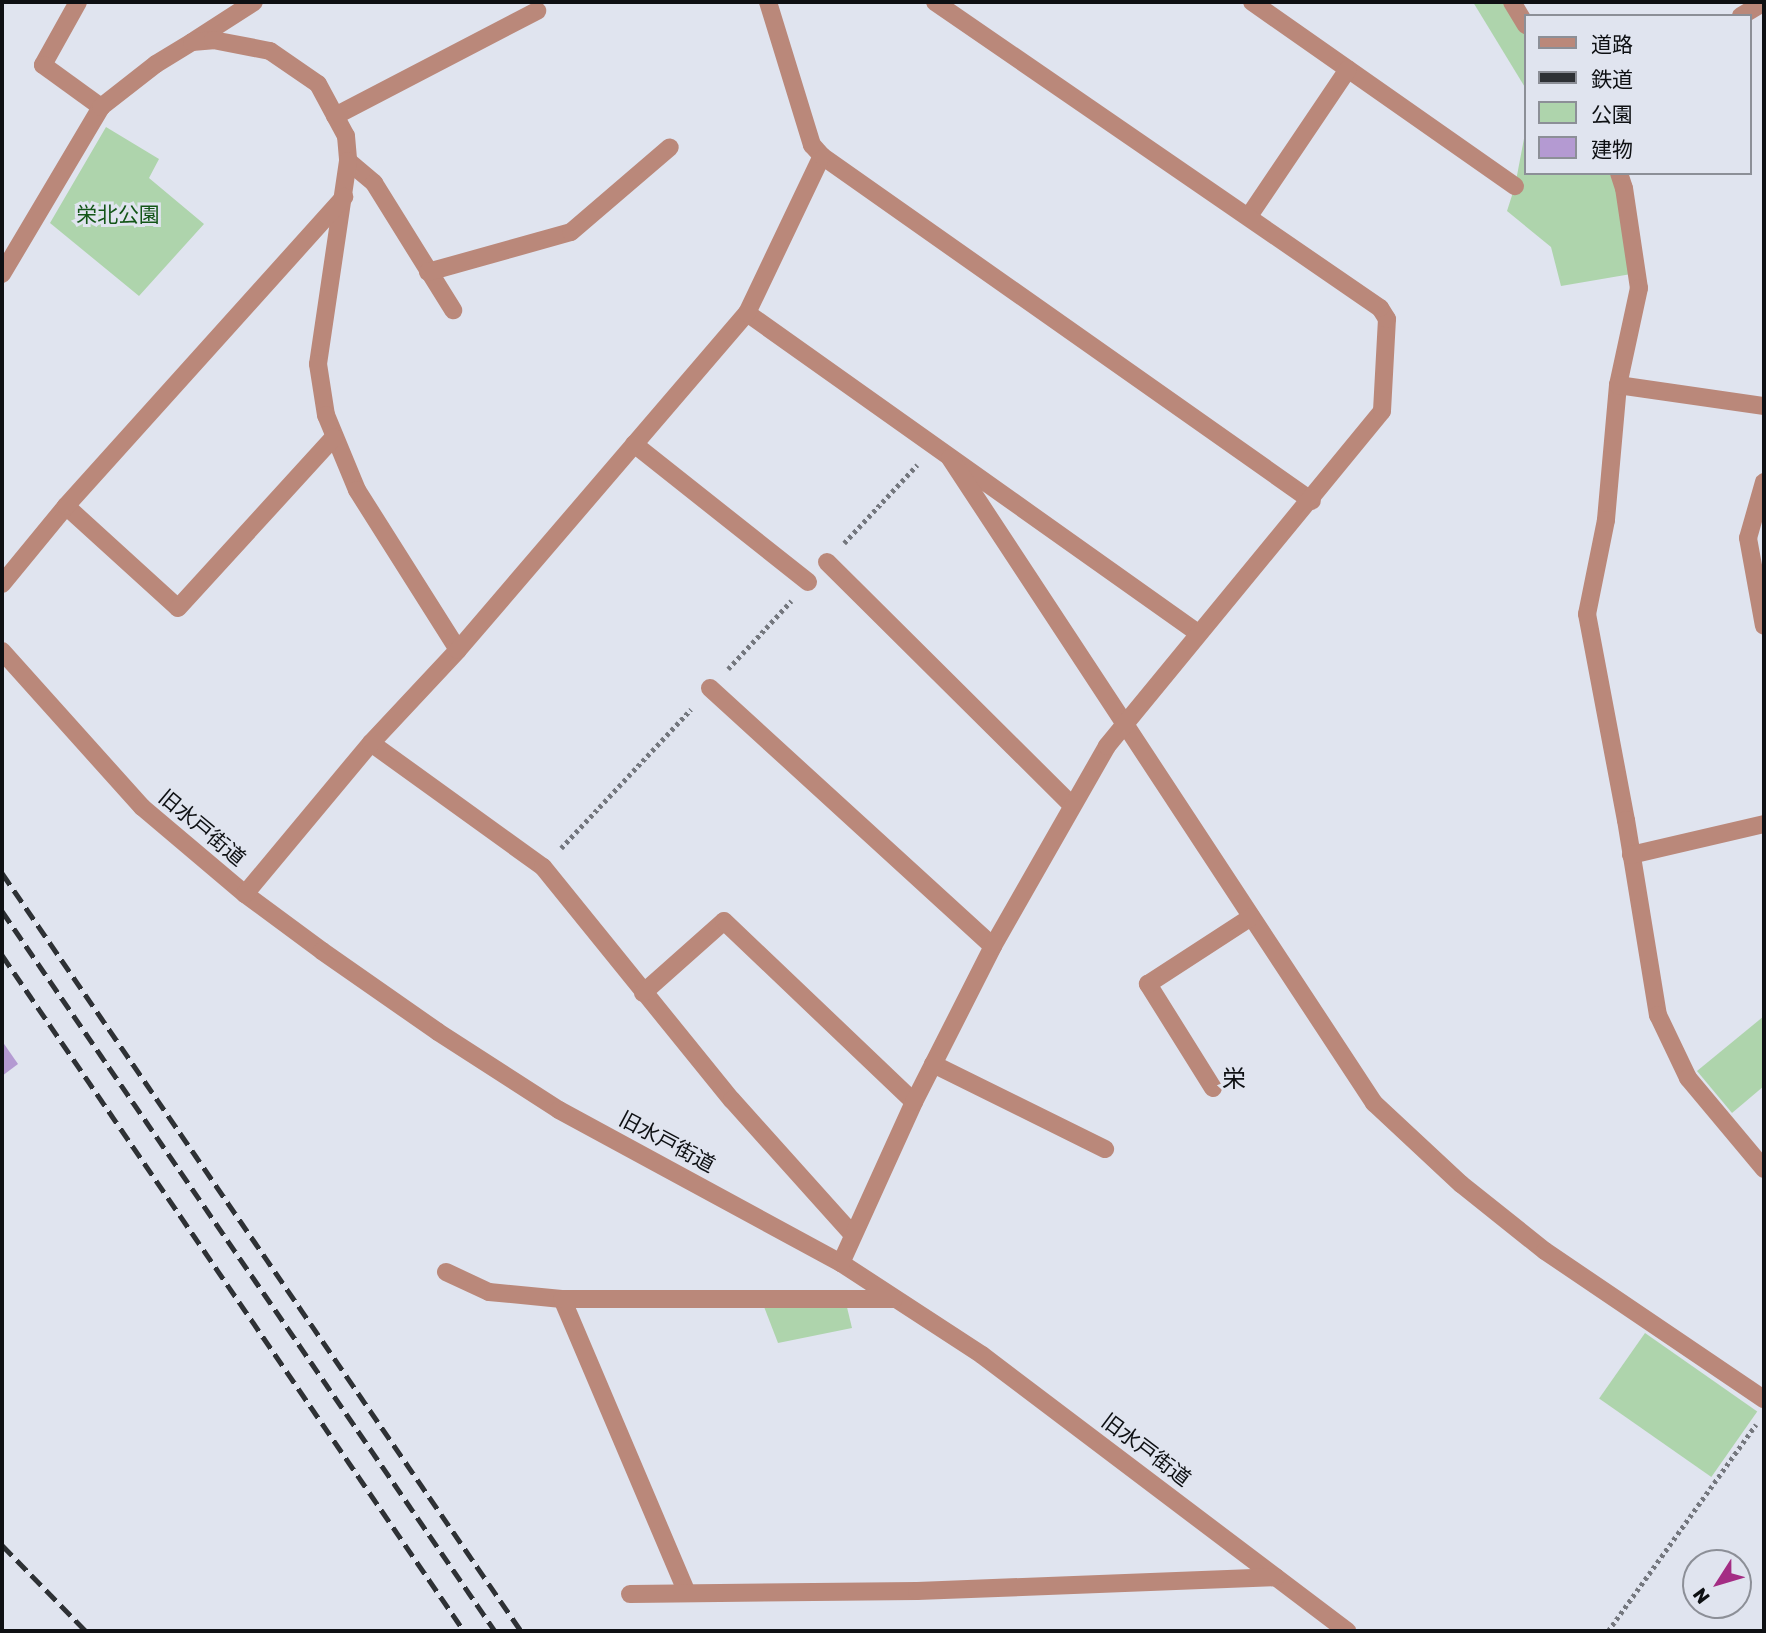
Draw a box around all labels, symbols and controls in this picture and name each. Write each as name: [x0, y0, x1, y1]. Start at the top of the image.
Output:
legend: [1524, 14, 1752, 175]
text: 道路: [1591, 32, 1633, 57]
text: 鉄道: [1591, 67, 1633, 92]
text: 公園: [1591, 102, 1633, 127]
text: 建物: [1591, 137, 1633, 162]
park label: 栄北公園: [76, 202, 160, 228]
street label: 旧水戸街道: [154, 785, 250, 871]
district label: 栄: [1222, 1066, 1246, 1094]
street label: 旧水戸街道: [615, 1106, 719, 1178]
street label: 旧水戸街道: [1096, 1408, 1196, 1492]
north arrow: [1682, 1549, 1752, 1619]
text: N: [1688, 1583, 1715, 1608]

